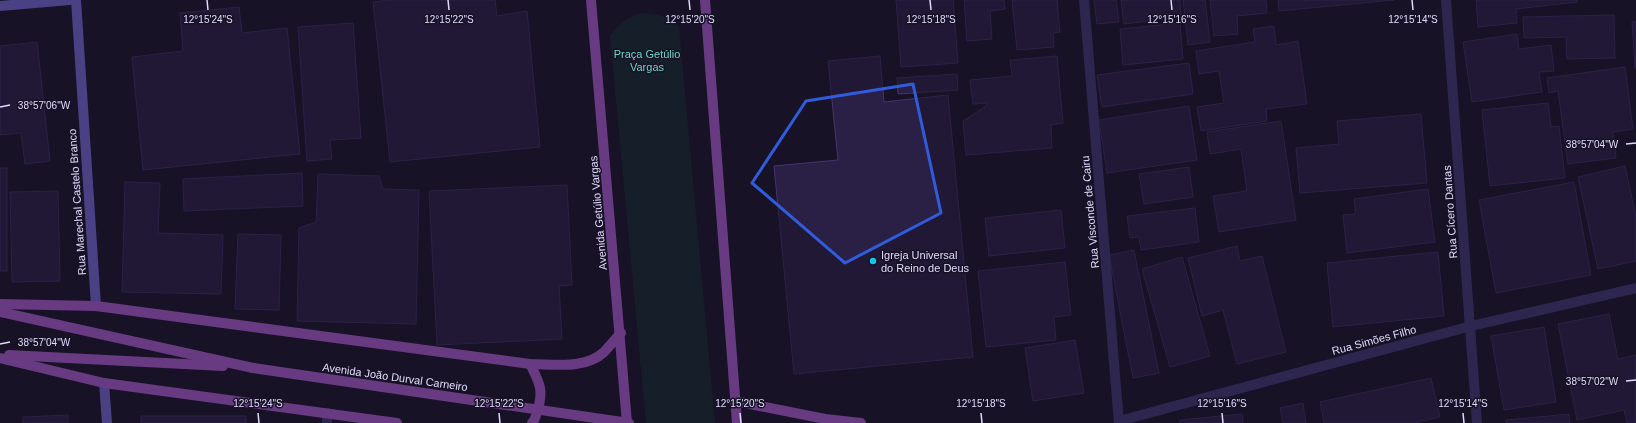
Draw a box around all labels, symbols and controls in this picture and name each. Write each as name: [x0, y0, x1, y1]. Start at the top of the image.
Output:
text: 12°15'24"S: [183, 14, 233, 25]
text: 12°15'22"S: [424, 14, 474, 25]
text: 12°15'20"S: [665, 14, 715, 25]
text: 12°15'18"S: [906, 14, 956, 25]
text: 12°15'16"S: [1147, 14, 1197, 25]
text: 12°15'14"S: [1388, 14, 1438, 25]
park label: Praça Getúlio Vargas: [614, 48, 680, 73]
text: 38°57'06"W: [18, 100, 71, 111]
street label: Rua Marechal Castelo Branco: [66, 128, 88, 276]
text: 38°57'04"W: [1566, 139, 1619, 150]
street label: Avenida Getúlio Vargas: [587, 155, 609, 271]
street label: Rua Visconde de Cairu: [1079, 155, 1101, 269]
street label: Rua Cícero Dantas: [1441, 164, 1459, 259]
place label: Igreja Universal do Reino de Deus: [881, 249, 970, 274]
marker: Igreja Universal do Reino de Deus: [868, 256, 878, 266]
street label: Rua Simões Filho: [1331, 323, 1417, 357]
text: 38°57'04"W: [18, 337, 71, 348]
street label: Avenida João Durval Carneiro: [322, 361, 468, 393]
text: 38°57'02"W: [1566, 376, 1619, 387]
text: 12°15'24"S: [233, 398, 283, 409]
text: 12°15'22"S: [474, 398, 524, 409]
text: 12°15'20"S: [715, 398, 765, 409]
text: 12°15'18"S: [956, 398, 1006, 409]
text: 12°15'16"S: [1197, 398, 1247, 409]
text: 12°15'14"S: [1438, 398, 1488, 409]

